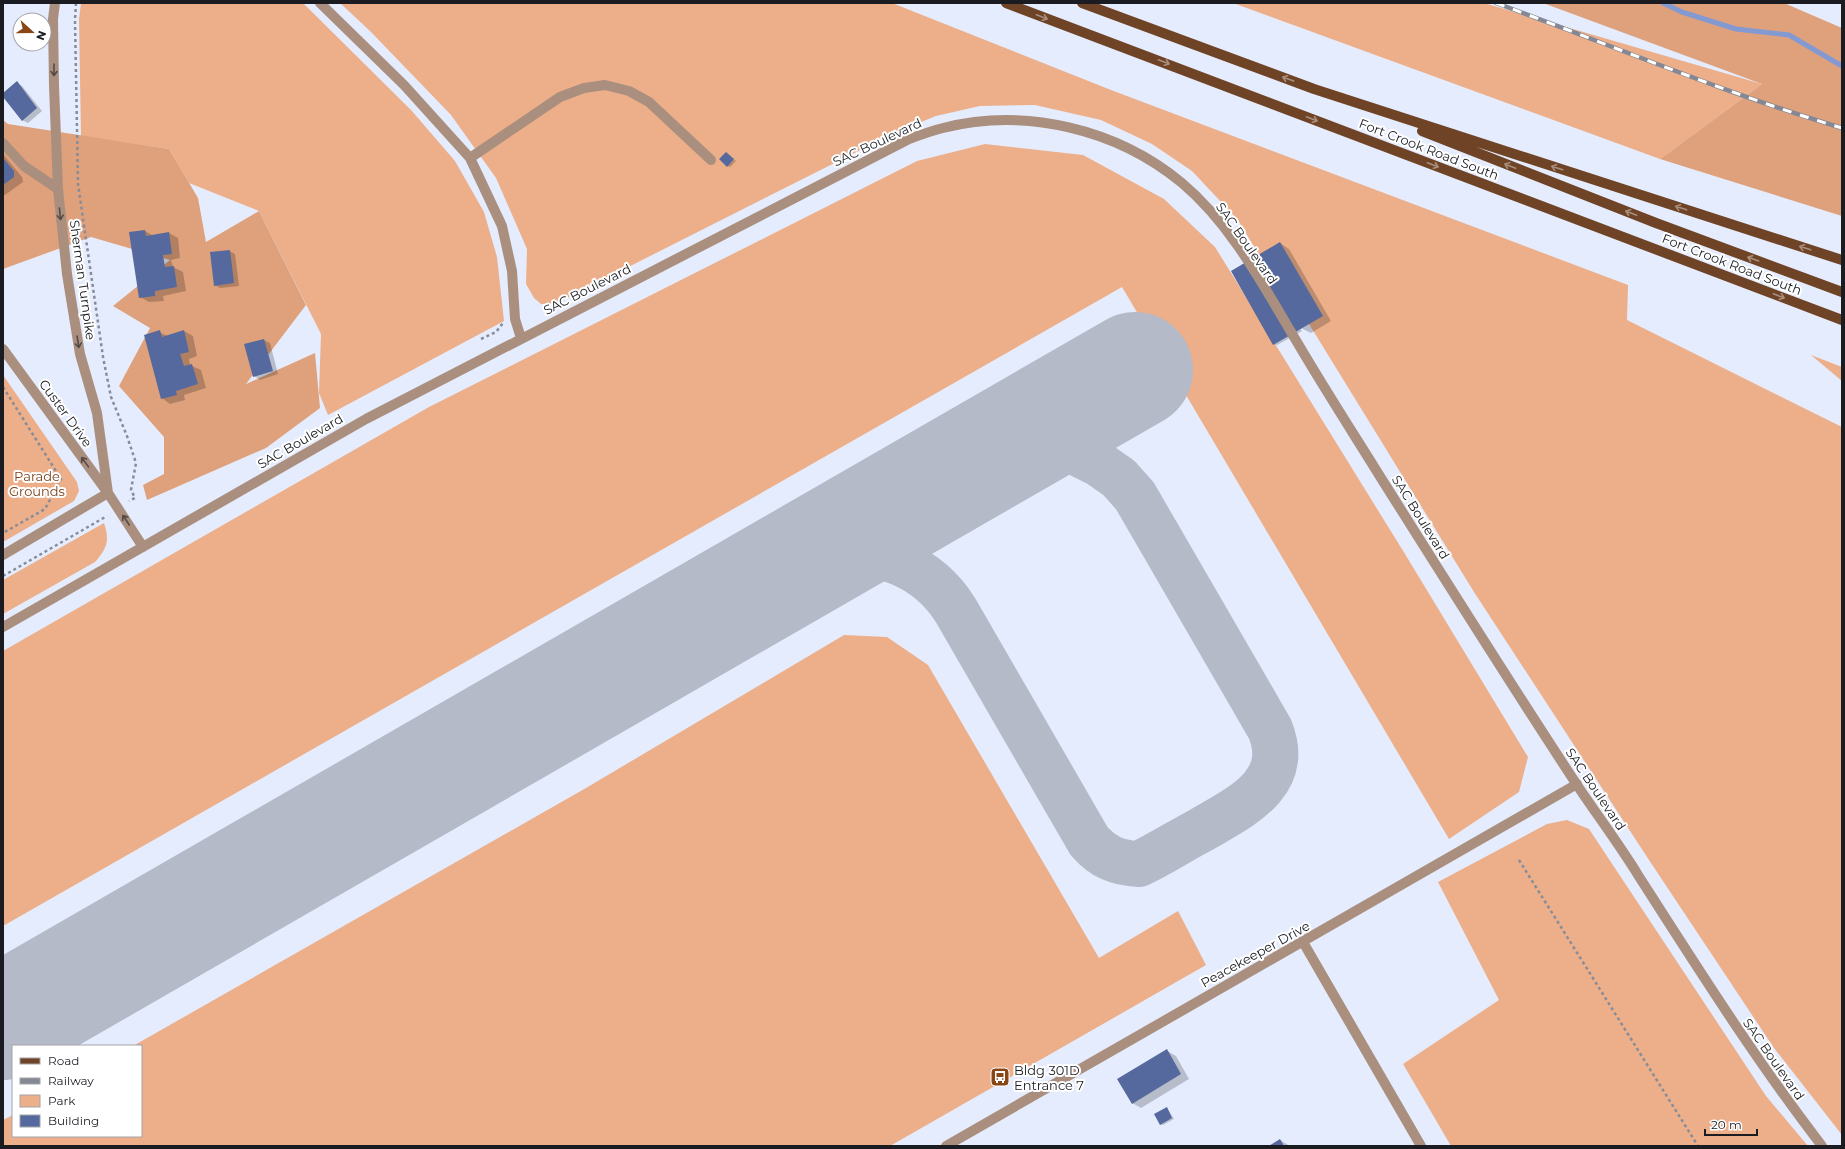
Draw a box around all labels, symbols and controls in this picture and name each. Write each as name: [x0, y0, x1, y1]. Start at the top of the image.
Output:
north arrow: [12, 12, 52, 52]
one-way arrow: [1036, 13, 1048, 21]
text: N: [33, 29, 49, 42]
one-way arrow: [1157, 59, 1169, 67]
one-way arrow: [50, 63, 58, 76]
one-way arrow: [1281, 75, 1294, 82]
street label: SAC Boulevard: [830, 114, 924, 170]
one-way arrow: [1305, 115, 1317, 123]
street label: Fort Crook Road South: [1357, 115, 1501, 183]
one-way arrow: [1427, 161, 1439, 169]
one-way arrow: [1505, 161, 1517, 169]
one-way arrow: [1551, 164, 1564, 171]
street label: SAC Boulevard: [1213, 199, 1281, 287]
one-way arrow: [1675, 204, 1688, 211]
one-way arrow: [57, 207, 64, 220]
one-way arrow: [1626, 209, 1638, 217]
street label: Sherman Turnpike: [67, 219, 99, 341]
street label: Fort Crook Road South: [1660, 230, 1804, 298]
one-way arrow: [1799, 243, 1811, 251]
one-way arrow: [1747, 255, 1760, 262]
street label: SAC Boulevard: [541, 260, 633, 318]
one-way arrow: [1772, 292, 1784, 300]
one-way arrow: [75, 335, 83, 348]
street label: Custer Drive: [36, 376, 96, 450]
street label: SAC Boulevard: [254, 410, 346, 472]
one-way arrow: [81, 456, 89, 467]
park label: Parade Grounds: [9, 468, 65, 499]
street label: SAC Boulevard: [1389, 472, 1453, 562]
one-way arrow: [121, 514, 129, 526]
street label: SAC Boulevard: [1563, 745, 1629, 833]
street label: Peacekeeper Drive: [1198, 917, 1312, 991]
street label: SAC Boulevard: [1740, 1015, 1808, 1103]
legend: [12, 1045, 142, 1137]
text: Road: [48, 1053, 79, 1068]
place label: Bldg 301D Entrance 7: [1014, 1062, 1084, 1093]
bus stop icon: Bldg 301D Entrance 7: [989, 1066, 1011, 1088]
text: Railway: [48, 1073, 94, 1088]
text: Park: [48, 1093, 76, 1108]
scale bar: [1705, 1111, 1757, 1137]
text: Building: [48, 1113, 99, 1128]
text: 20 m: [1711, 1117, 1742, 1132]

